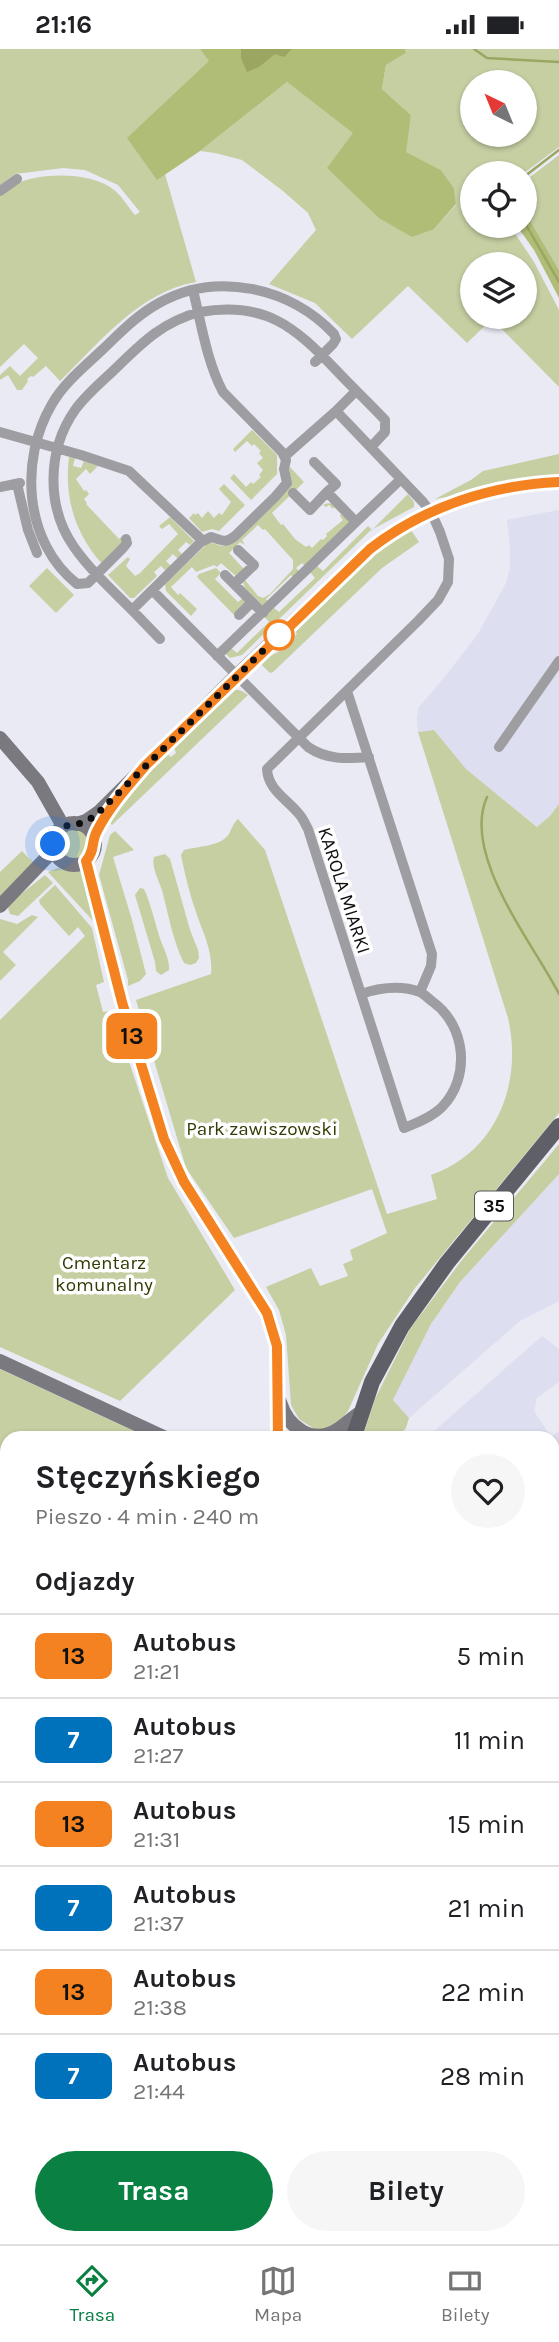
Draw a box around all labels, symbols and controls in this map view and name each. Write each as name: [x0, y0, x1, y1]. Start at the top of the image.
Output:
text: 21:16: [35, 9, 92, 40]
north arrow: [460, 70, 537, 147]
map controls: [460, 70, 537, 329]
button: locate: [460, 161, 537, 238]
button: layers: [460, 252, 537, 329]
unlabelled marker: [264, 620, 294, 650]
street label: KAROLA MIARKI: [313, 824, 375, 956]
your location: [35, 826, 70, 861]
line badge: 13: [100, 1013, 164, 1059]
text: 13: [120, 1022, 144, 1050]
park label: Park zawiszowski: [186, 1118, 338, 1140]
road number: 35: [475, 1191, 513, 1221]
park label: Cmentarz komunalny: [55, 1252, 153, 1296]
button: heart: [451, 1454, 525, 1528]
text: Stęczyńskiego: [35, 1458, 261, 1496]
text: Pieszo · 4 min · 240 m: [35, 1503, 259, 1530]
text: Odjazdy: [35, 1566, 135, 1597]
text: Autobus: [133, 1627, 237, 1658]
text: 5 min: [456, 1641, 525, 1672]
text: 13: [62, 1642, 85, 1670]
text: 21:21: [133, 1658, 180, 1685]
text: Autobus: [133, 1711, 237, 1742]
text: 11 min: [454, 1725, 525, 1756]
text: 7: [68, 1726, 79, 1754]
text: 21:27: [133, 1742, 183, 1769]
text: Autobus: [133, 1795, 237, 1826]
text: 15 min: [448, 1809, 525, 1840]
text: 13: [62, 1810, 85, 1838]
text: 21:31: [133, 1826, 180, 1853]
text: Autobus: [133, 1879, 237, 1910]
text: 21 min: [447, 1893, 525, 1924]
text: 7: [68, 1894, 79, 1922]
text: 21:37: [133, 1910, 184, 1937]
text: Autobus: [133, 1963, 237, 1994]
text: 22 min: [441, 1977, 525, 2008]
text: 13: [62, 1978, 85, 2006]
text: 21:38: [133, 1994, 187, 2021]
text: Autobus: [133, 2047, 237, 2078]
text: 28 min: [440, 2061, 525, 2092]
text: 7: [68, 2062, 79, 2090]
text: 21:44: [133, 2078, 185, 2105]
button: Trasa: [35, 2151, 273, 2231]
button: Bilety: [287, 2151, 525, 2231]
tab: Trasa: [69, 2262, 115, 2326]
tab: Mapa: [254, 2262, 302, 2326]
tab: Bilety: [441, 2262, 490, 2326]

